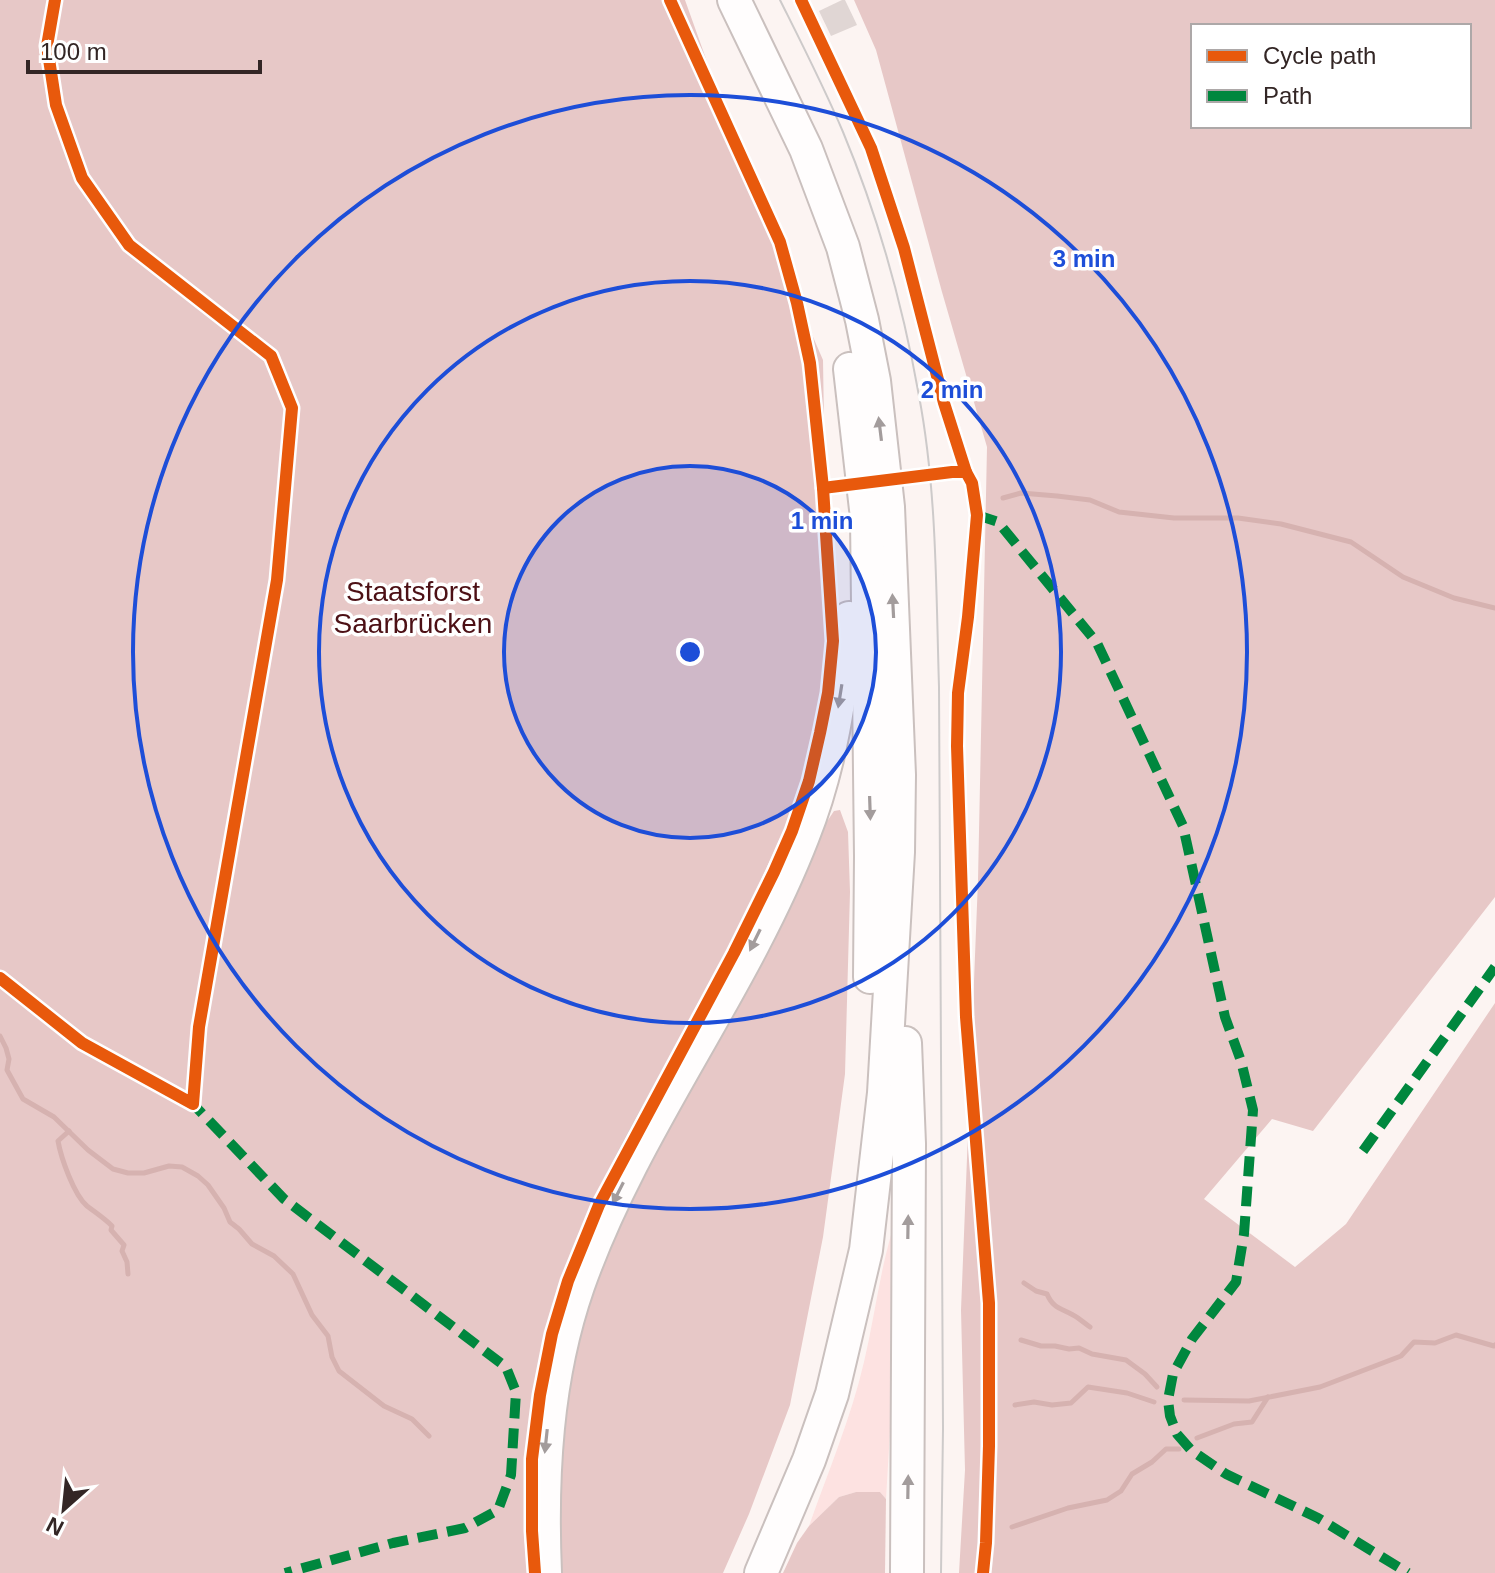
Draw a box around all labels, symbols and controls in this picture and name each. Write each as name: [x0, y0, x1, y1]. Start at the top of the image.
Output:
scale bar: [28, 24, 260, 74]
legend: [1191, 24, 1471, 128]
text: 100 m: [40, 38, 107, 65]
text: Cycle path: [1263, 42, 1376, 69]
text: Path: [1263, 82, 1312, 109]
text: 3 min: [1053, 245, 1115, 272]
text: 2 min: [921, 376, 983, 403]
one-way arrow: [873, 416, 886, 441]
text: 1 min: [791, 507, 853, 534]
park label: Staatsforst Saarbrücken: [334, 576, 492, 639]
one-way arrow: [886, 593, 899, 618]
centre of rings: [676, 638, 704, 666]
one-way arrow: [833, 684, 846, 709]
one-way arrow: [864, 796, 877, 821]
one-way arrow: [748, 928, 762, 952]
one-way arrow: [611, 1181, 624, 1204]
one-way arrow: [902, 1214, 914, 1239]
one-way arrow: [539, 1429, 552, 1454]
north arrow: [24, 1469, 104, 1549]
one-way arrow: [902, 1474, 915, 1499]
text: N: [42, 1512, 68, 1541]

